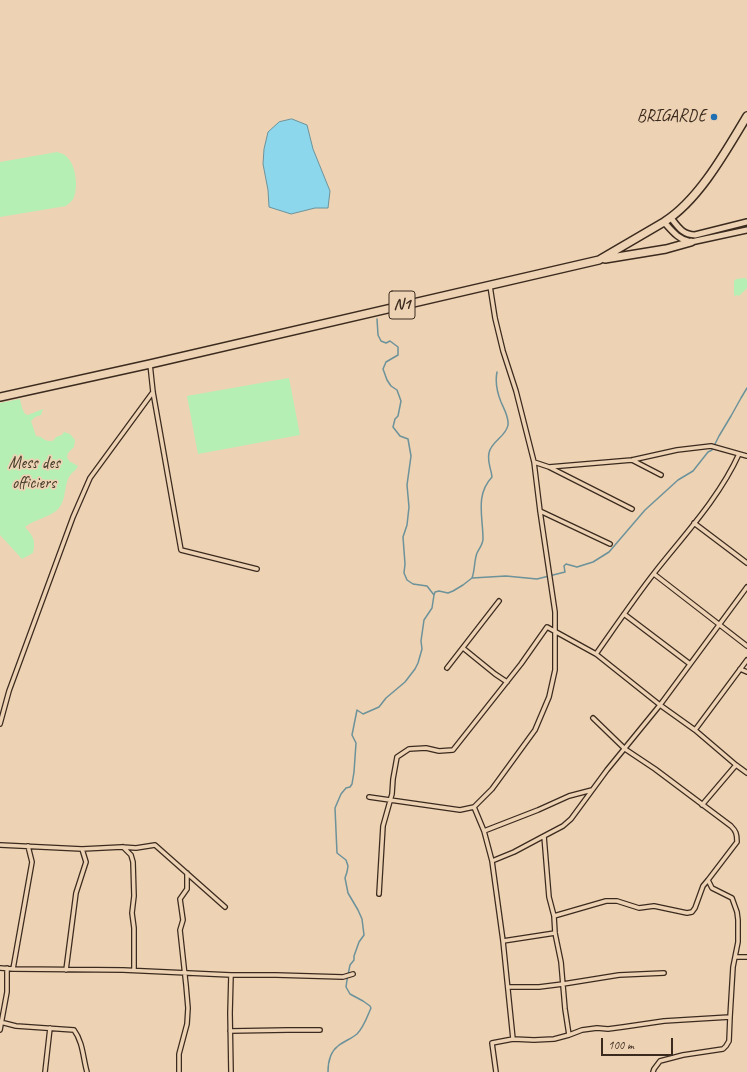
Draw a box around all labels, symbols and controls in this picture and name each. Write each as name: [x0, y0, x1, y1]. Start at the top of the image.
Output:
place label: BRIGARDE: [637, 107, 706, 127]
marker: BRIGARDE: [709, 112, 719, 122]
road number: N1: [389, 291, 415, 319]
park label: Mess des officiers: [8, 454, 60, 494]
scale bar: [603, 1030, 675, 1056]
text: 100 m: [608, 1037, 634, 1053]

